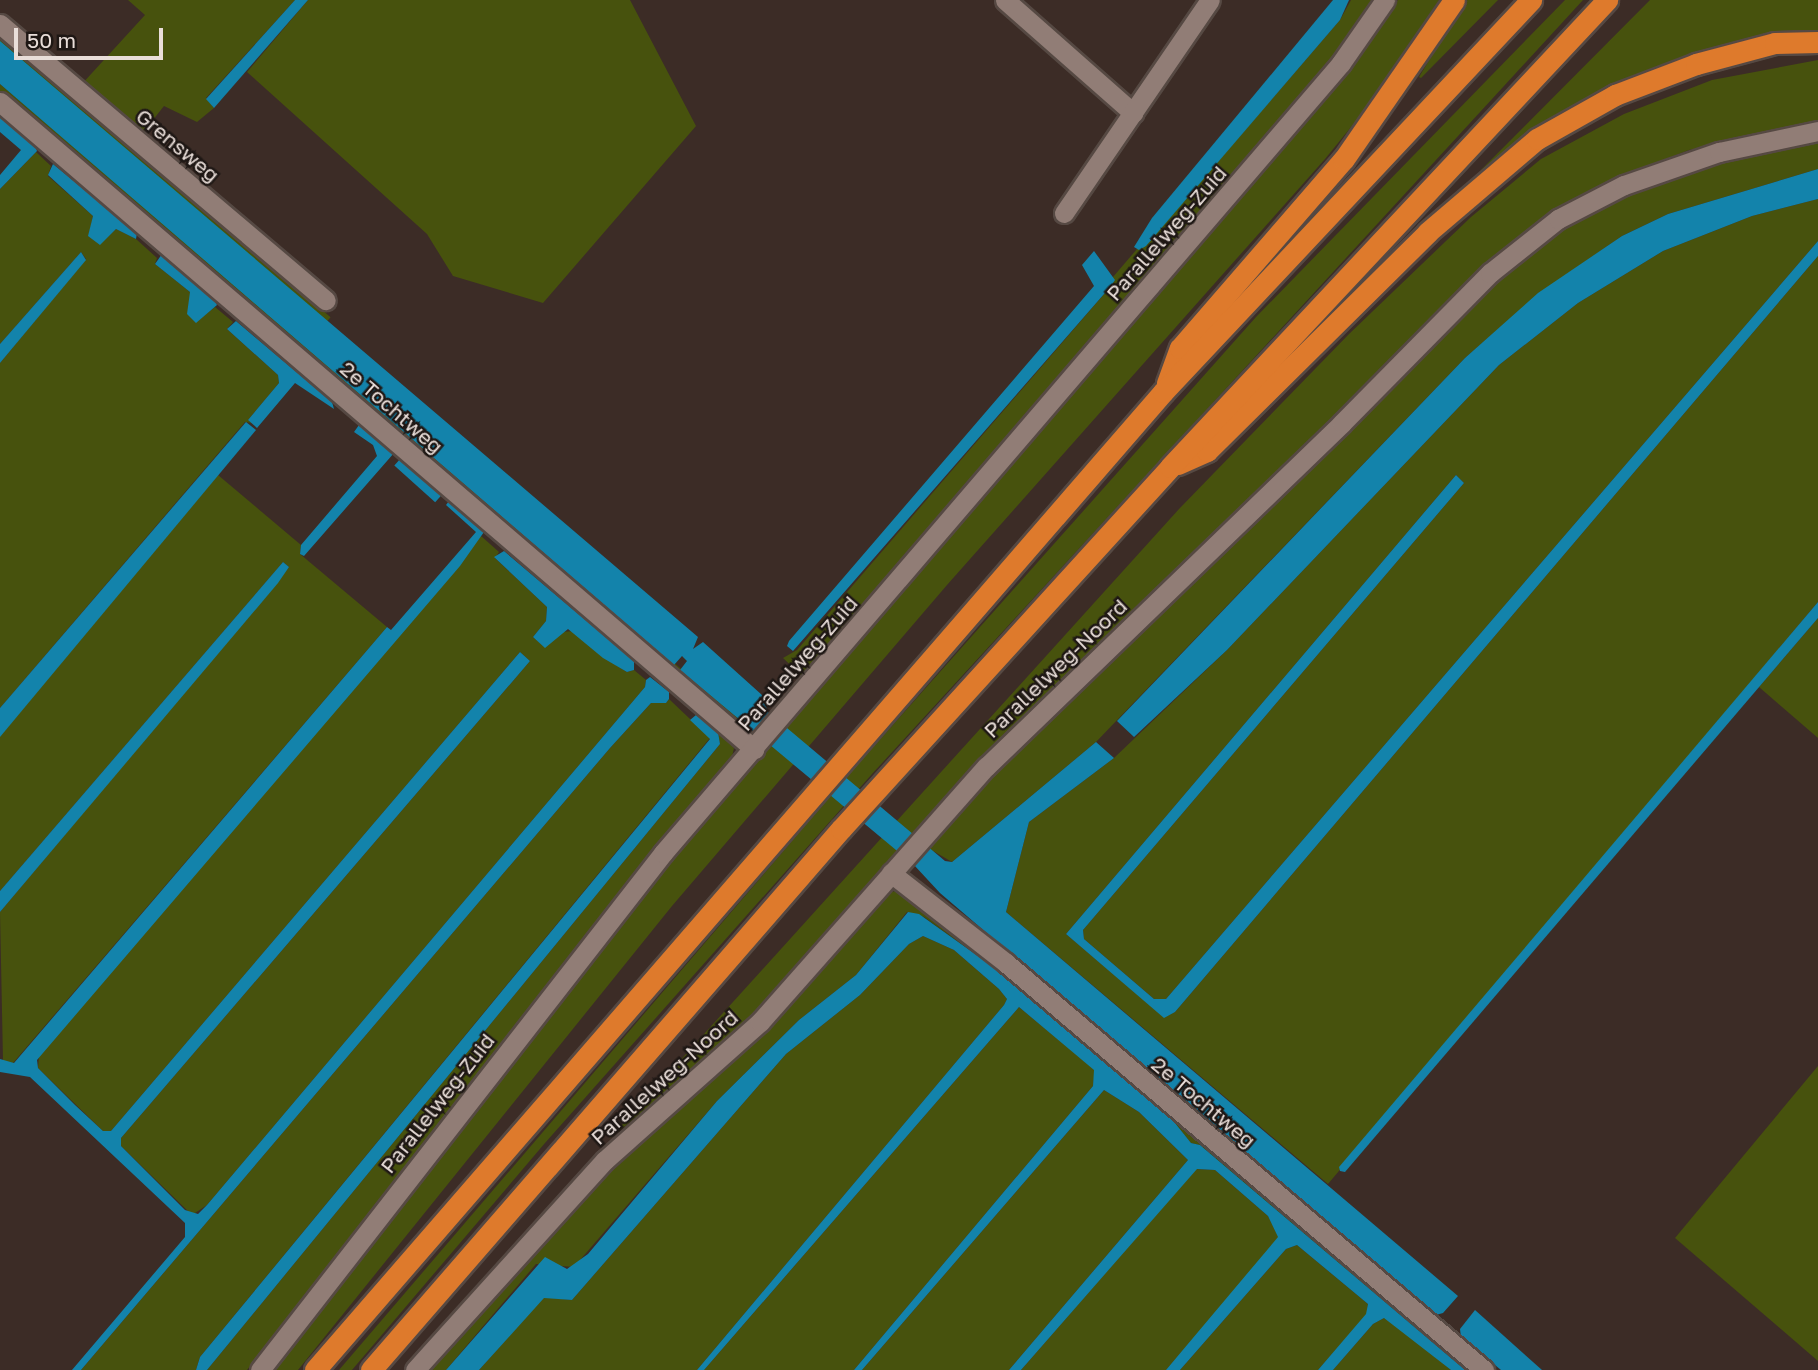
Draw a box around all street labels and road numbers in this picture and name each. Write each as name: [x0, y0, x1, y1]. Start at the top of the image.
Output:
street label: Grensweg: [131, 103, 225, 187]
street label: Parallelweg-Zuid: [1101, 160, 1231, 306]
street label: 2e Tochtweg: [335, 356, 449, 458]
street label: Parallelweg-Zuid: [732, 590, 862, 736]
street label: Parallelweg-Noord: [978, 593, 1132, 743]
street label: Parallelweg-Noord: [585, 1004, 743, 1150]
street label: Parallelweg-Zuid: [375, 1028, 499, 1178]
street label: 2e Tochtweg: [1147, 1051, 1261, 1153]

